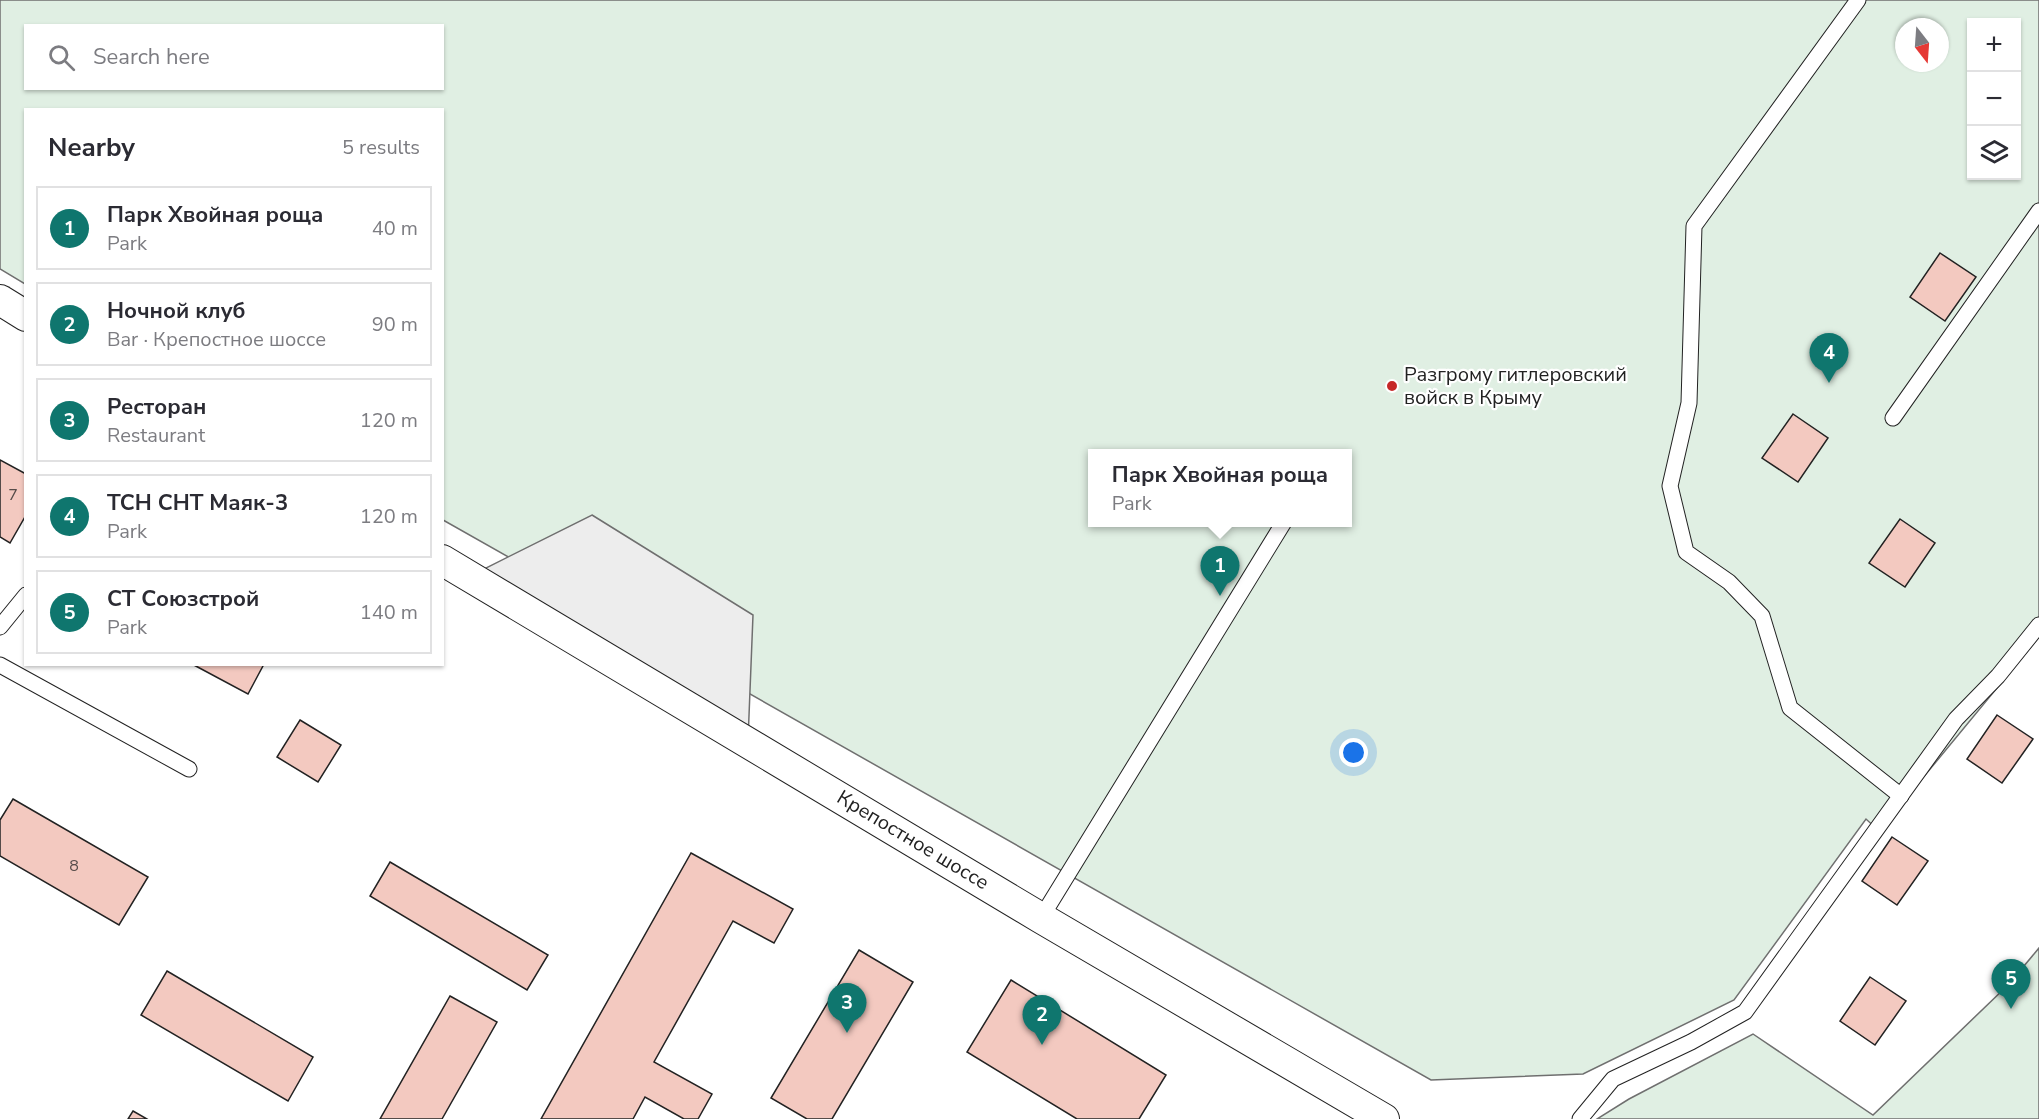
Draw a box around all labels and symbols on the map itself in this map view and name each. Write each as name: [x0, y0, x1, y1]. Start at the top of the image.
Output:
north arrow: [1895, 18, 1949, 72]
pin: 4: [1810, 334, 1848, 383]
place label: Разгрому гитлеровский войск в Крыму: [1404, 361, 1627, 411]
marker: Разгрому гитлеровский войск в Крыму: [1385, 379, 1399, 393]
house number: 7: [8, 484, 18, 506]
pin: 1: [1200, 546, 1240, 596]
your location: [1339, 738, 1368, 767]
street label: Крепостное шоссе: [832, 784, 994, 896]
house number: 8: [69, 855, 79, 877]
pin: 5: [1992, 960, 2030, 1009]
pin: 3: [828, 984, 866, 1033]
pin: 2: [1022, 996, 1062, 1045]

